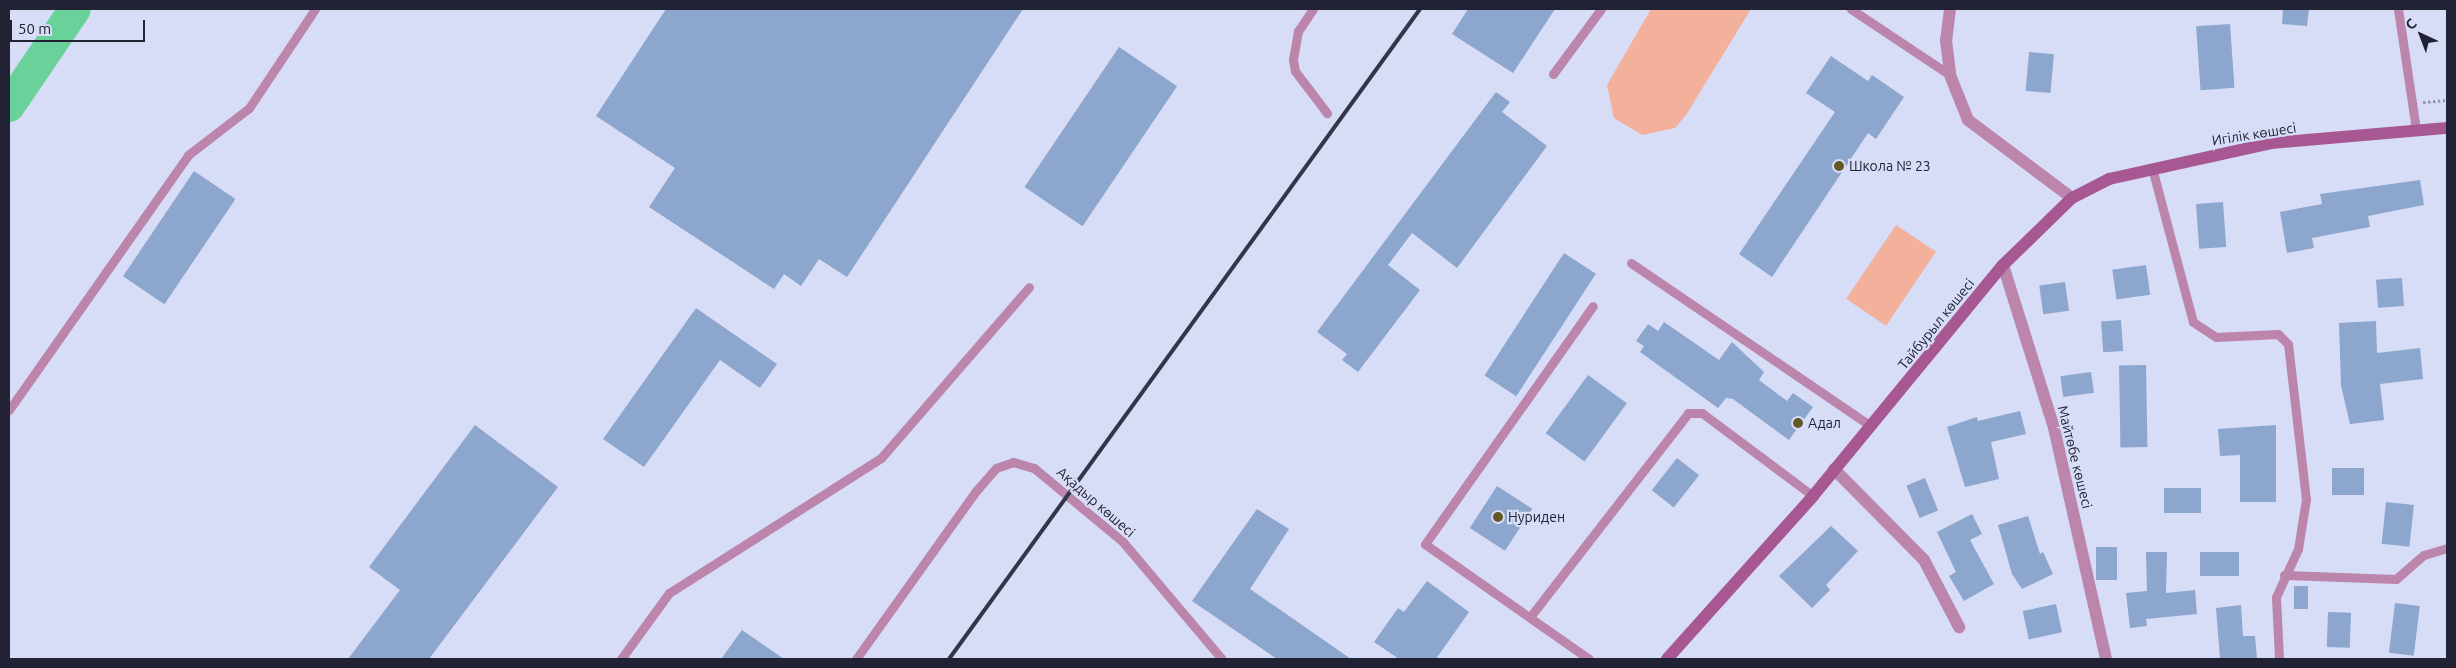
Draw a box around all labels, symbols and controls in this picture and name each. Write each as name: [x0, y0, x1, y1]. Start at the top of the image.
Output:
scale bar: [12, 10, 148, 42]
north arrow: [2396, 10, 2446, 60]
text: С: [2402, 15, 2419, 33]
text: 50 m: [18, 20, 51, 37]
street label: Игілік көшесі: [2211, 119, 2297, 149]
place label: Школа № 23: [1849, 158, 1931, 174]
marker: Школа № 23: [1833, 160, 1845, 172]
street label: Тайбурыл көшесі: [1894, 275, 1978, 373]
street label: Майтөбе көшесі: [2054, 404, 2096, 510]
place label: Адал: [1808, 415, 1841, 431]
marker: Адал: [1792, 417, 1804, 429]
street label: Ақадыр көшесі: [1054, 464, 1138, 540]
place label: Нуриден: [1508, 509, 1565, 525]
marker: Нуриден: [1492, 511, 1504, 523]

